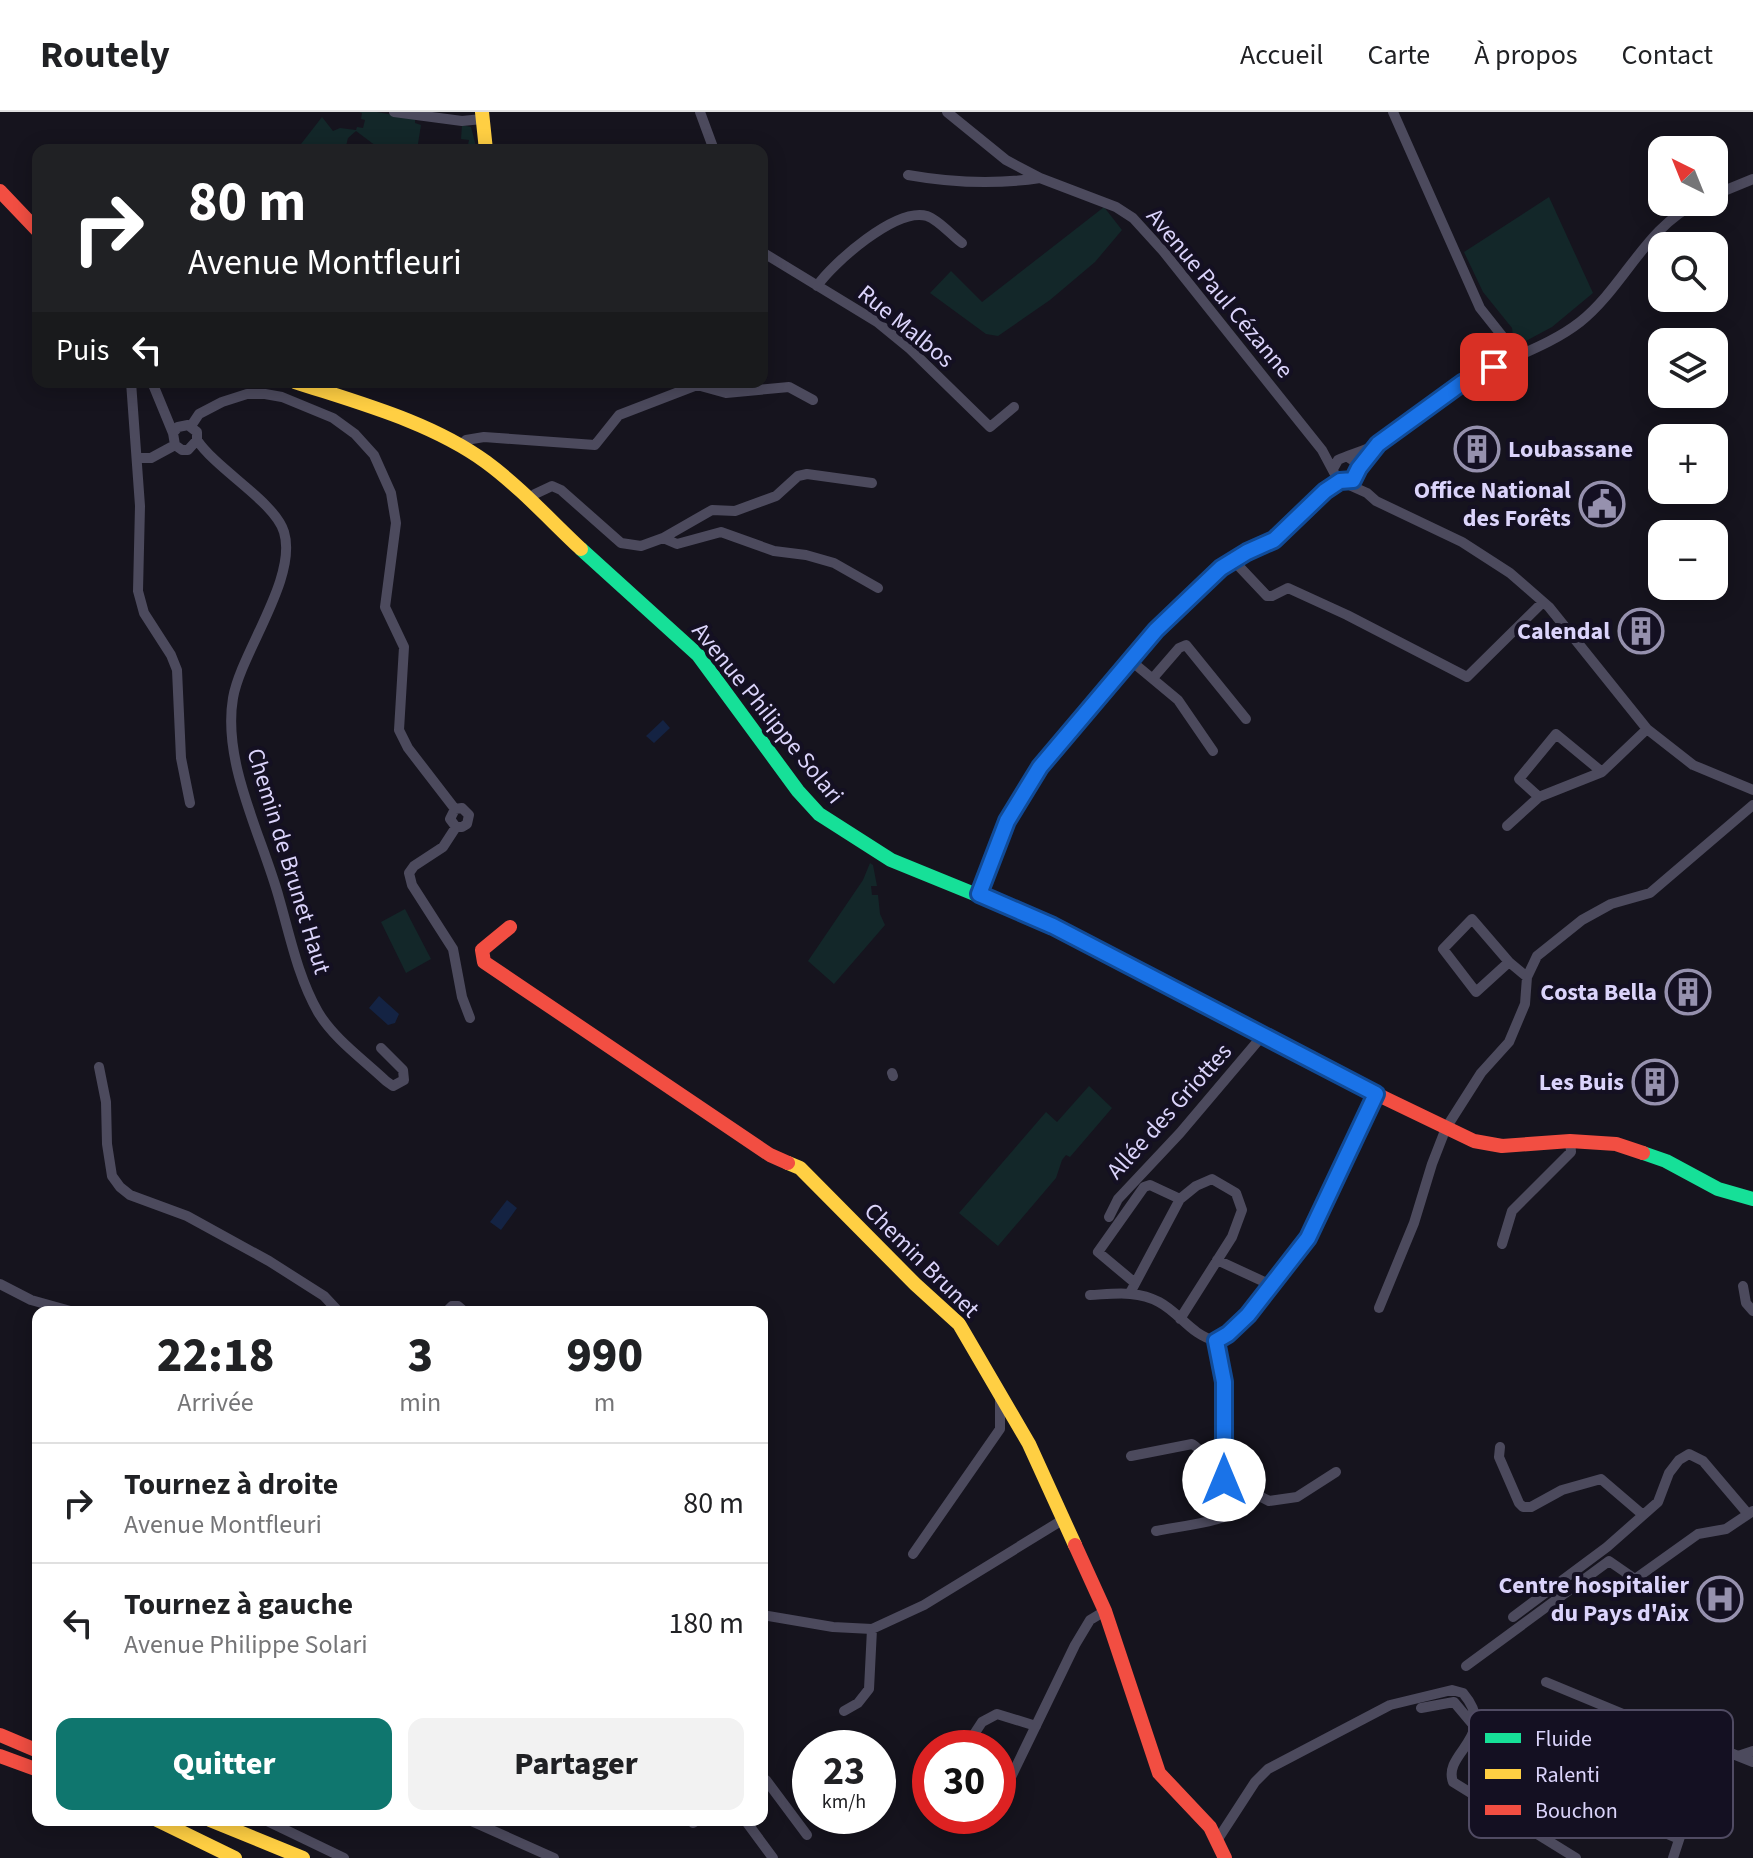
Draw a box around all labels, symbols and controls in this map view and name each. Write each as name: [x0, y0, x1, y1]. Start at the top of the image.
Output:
text: Routely: [40, 28, 170, 82]
text: Accueil: [1240, 35, 1323, 75]
text: Carte: [1367, 35, 1430, 75]
text: À propos: [1474, 35, 1578, 75]
text: Contact: [1622, 35, 1713, 75]
north arrow: [1648, 136, 1728, 216]
map controls: [1648, 136, 1728, 600]
text: 80 m: [188, 163, 306, 242]
icon: right: [56, 176, 160, 280]
street label: Avenue Paul Cézanne: [1138, 201, 1301, 386]
button: search: [1648, 232, 1728, 312]
text: Avenue Montfleuri: [188, 237, 462, 288]
street label: Rue Malbos: [850, 276, 962, 376]
icon: left: [125, 328, 169, 372]
button: layers: [1648, 328, 1728, 408]
text: Puis: [56, 329, 109, 372]
pin: [1460, 333, 1528, 401]
icon: arrive: [1472, 345, 1516, 389]
button: +: [1648, 424, 1728, 504]
building icon: Loubassane: [1453, 425, 1501, 473]
place label: Loubassane: [1508, 432, 1633, 467]
place label: Office National des Forêts: [1414, 473, 1571, 536]
public building icon: Office National des Forêts: [1578, 480, 1626, 528]
button: −: [1648, 520, 1728, 600]
building icon: Calendal: [1617, 607, 1665, 655]
place label: Calendal: [1517, 614, 1610, 649]
street label: Avenue Philippe Solari: [683, 615, 852, 812]
street label: Chemin de Brunet Haut: [238, 744, 340, 978]
building icon: Costa Bella: [1664, 968, 1712, 1016]
place label: Costa Bella: [1540, 975, 1657, 1010]
street label: Allée des Griottes: [1098, 1035, 1240, 1187]
building icon: Les Buis: [1631, 1058, 1679, 1106]
place label: Les Buis: [1539, 1065, 1624, 1100]
street label: Chemin Brunet: [856, 1195, 987, 1326]
text: 22:18: [157, 1322, 274, 1390]
text: 3: [407, 1322, 433, 1390]
text: 990: [566, 1322, 643, 1390]
text: Arrivée: [177, 1384, 254, 1421]
text: min: [399, 1384, 441, 1421]
text: m: [594, 1384, 615, 1421]
position arrow: [1182, 1438, 1266, 1522]
text: Tournez à droite: [124, 1463, 338, 1506]
icon: right: [56, 1481, 100, 1525]
text: 80 m: [683, 1482, 744, 1525]
text: Avenue Montfleuri: [124, 1506, 322, 1543]
place label: Centre hospitalier du Pays d'Aix: [1498, 1568, 1689, 1631]
hospital icon: Centre hospitalier du Pays d'Aix: [1696, 1575, 1744, 1623]
text: Tournez à gauche: [124, 1583, 353, 1626]
icon: left: [56, 1601, 100, 1645]
text: 180 m: [668, 1602, 744, 1645]
text: Avenue Philippe Solari: [124, 1626, 368, 1663]
legend: [1469, 1710, 1733, 1838]
button: Quitter: [56, 1718, 392, 1810]
button: Partager: [408, 1718, 744, 1810]
text: Fluide: [1535, 1723, 1592, 1755]
speed limit sign: 30: [912, 1730, 1016, 1834]
text: 23: [823, 1743, 865, 1800]
text: Ralenti: [1535, 1759, 1600, 1791]
text: km/h: [822, 1788, 866, 1816]
text: Bouchon: [1535, 1795, 1618, 1827]

